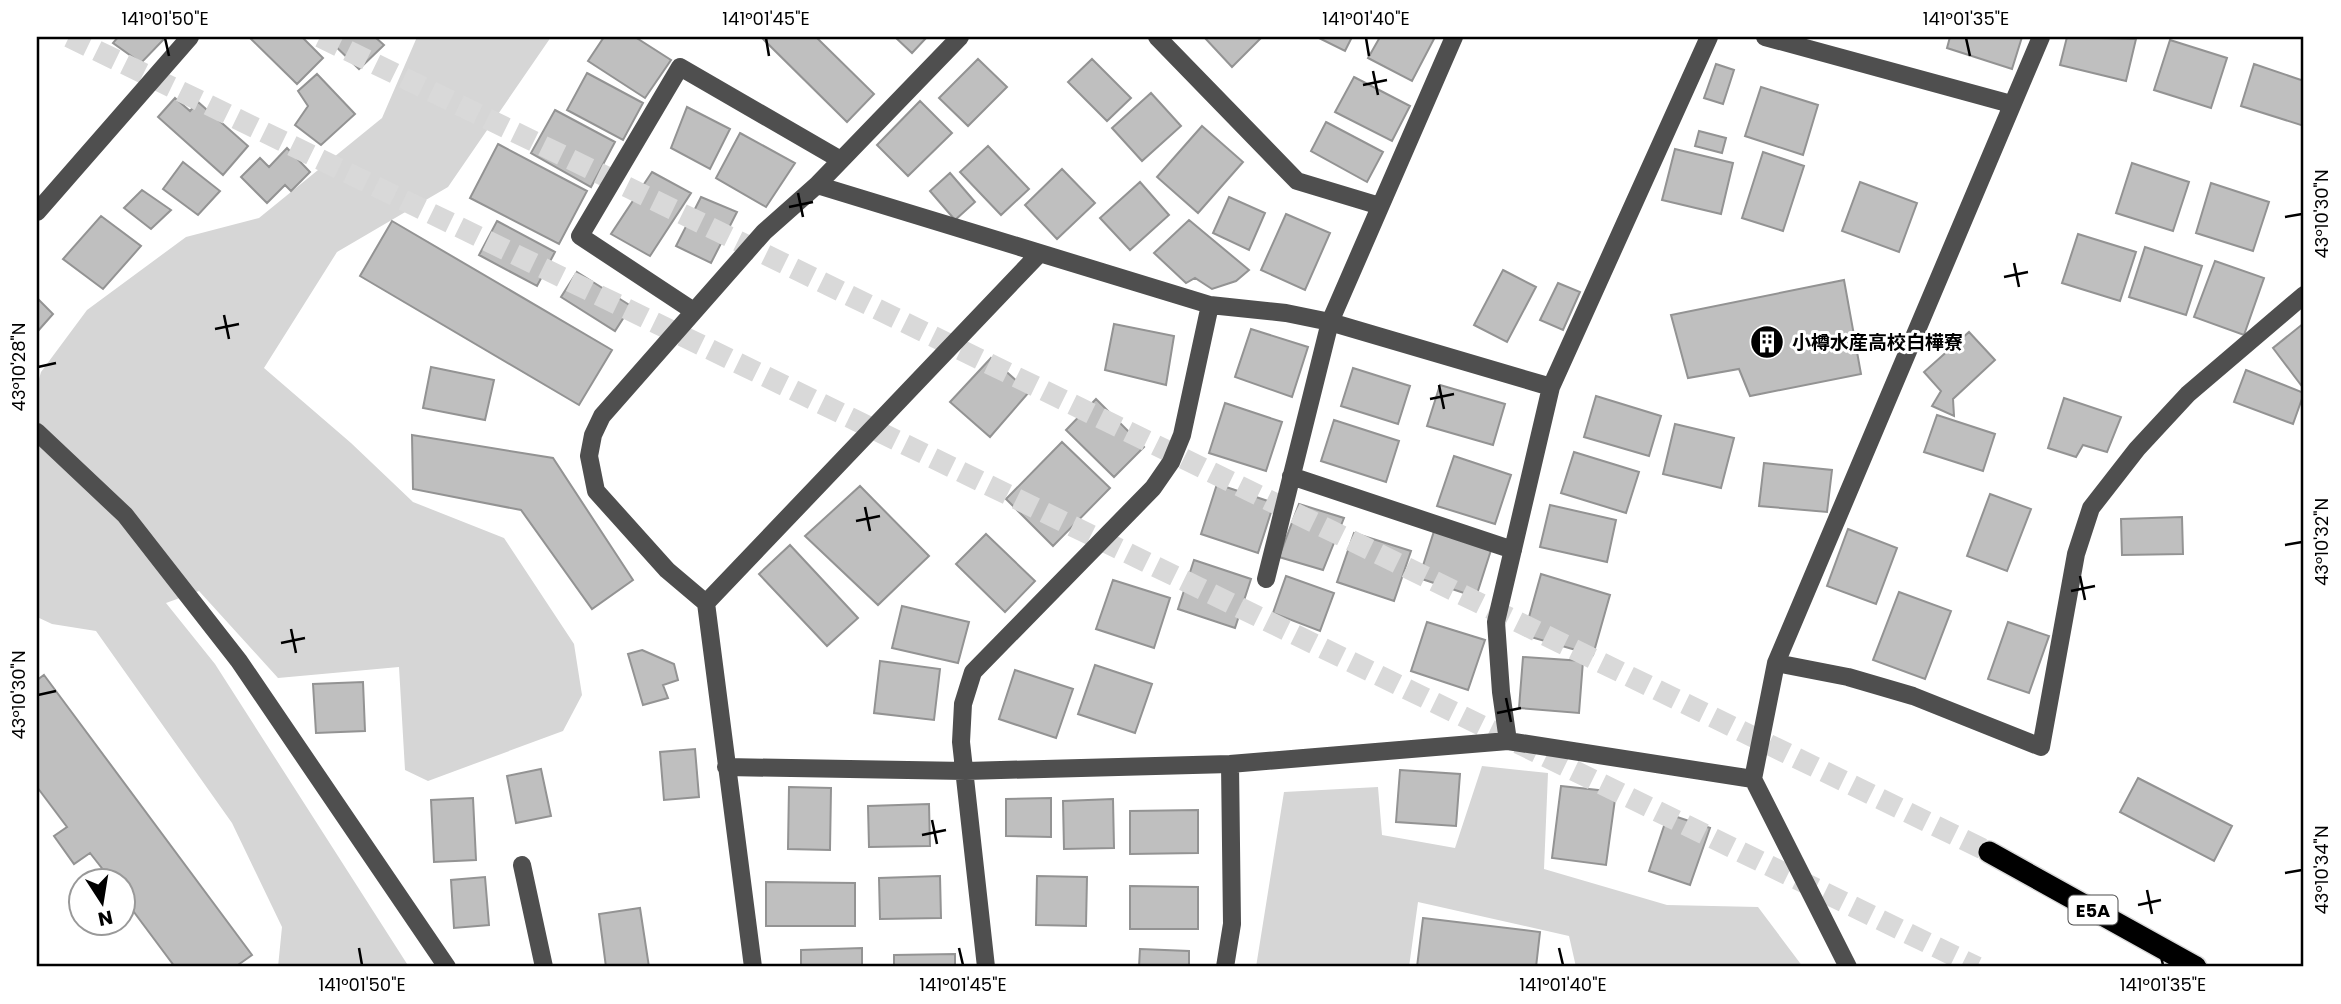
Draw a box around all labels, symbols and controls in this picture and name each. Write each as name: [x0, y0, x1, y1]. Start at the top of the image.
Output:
text: 141°01'50"E: [121, 6, 209, 31]
text: 141°01'45"E: [722, 6, 810, 31]
text: 141°01'40"E: [1322, 6, 1410, 31]
text: 141°01'35"E: [1923, 6, 2009, 31]
text: 43°10'30"N: [2309, 169, 2334, 259]
text: 43°10'28"N: [6, 323, 31, 411]
building icon: 小樽水産高校白樺寮: [1748, 323, 1786, 361]
place label: 小樽水産高校白樺寮: [1792, 329, 1963, 356]
text: 43°10'32"N: [2309, 498, 2334, 586]
text: 43°10'30"N: [6, 650, 31, 740]
text: 43°10'34"N: [2309, 825, 2334, 915]
north arrow: [66, 867, 136, 937]
road number: E5A: [2068, 896, 2118, 925]
text: N: [96, 903, 115, 933]
text: 141°01'50"E: [318, 972, 406, 997]
text: 141°01'45"E: [919, 972, 1007, 997]
text: 141°01'40"E: [1519, 972, 1607, 997]
text: 141°01'35"E: [2120, 972, 2206, 997]

